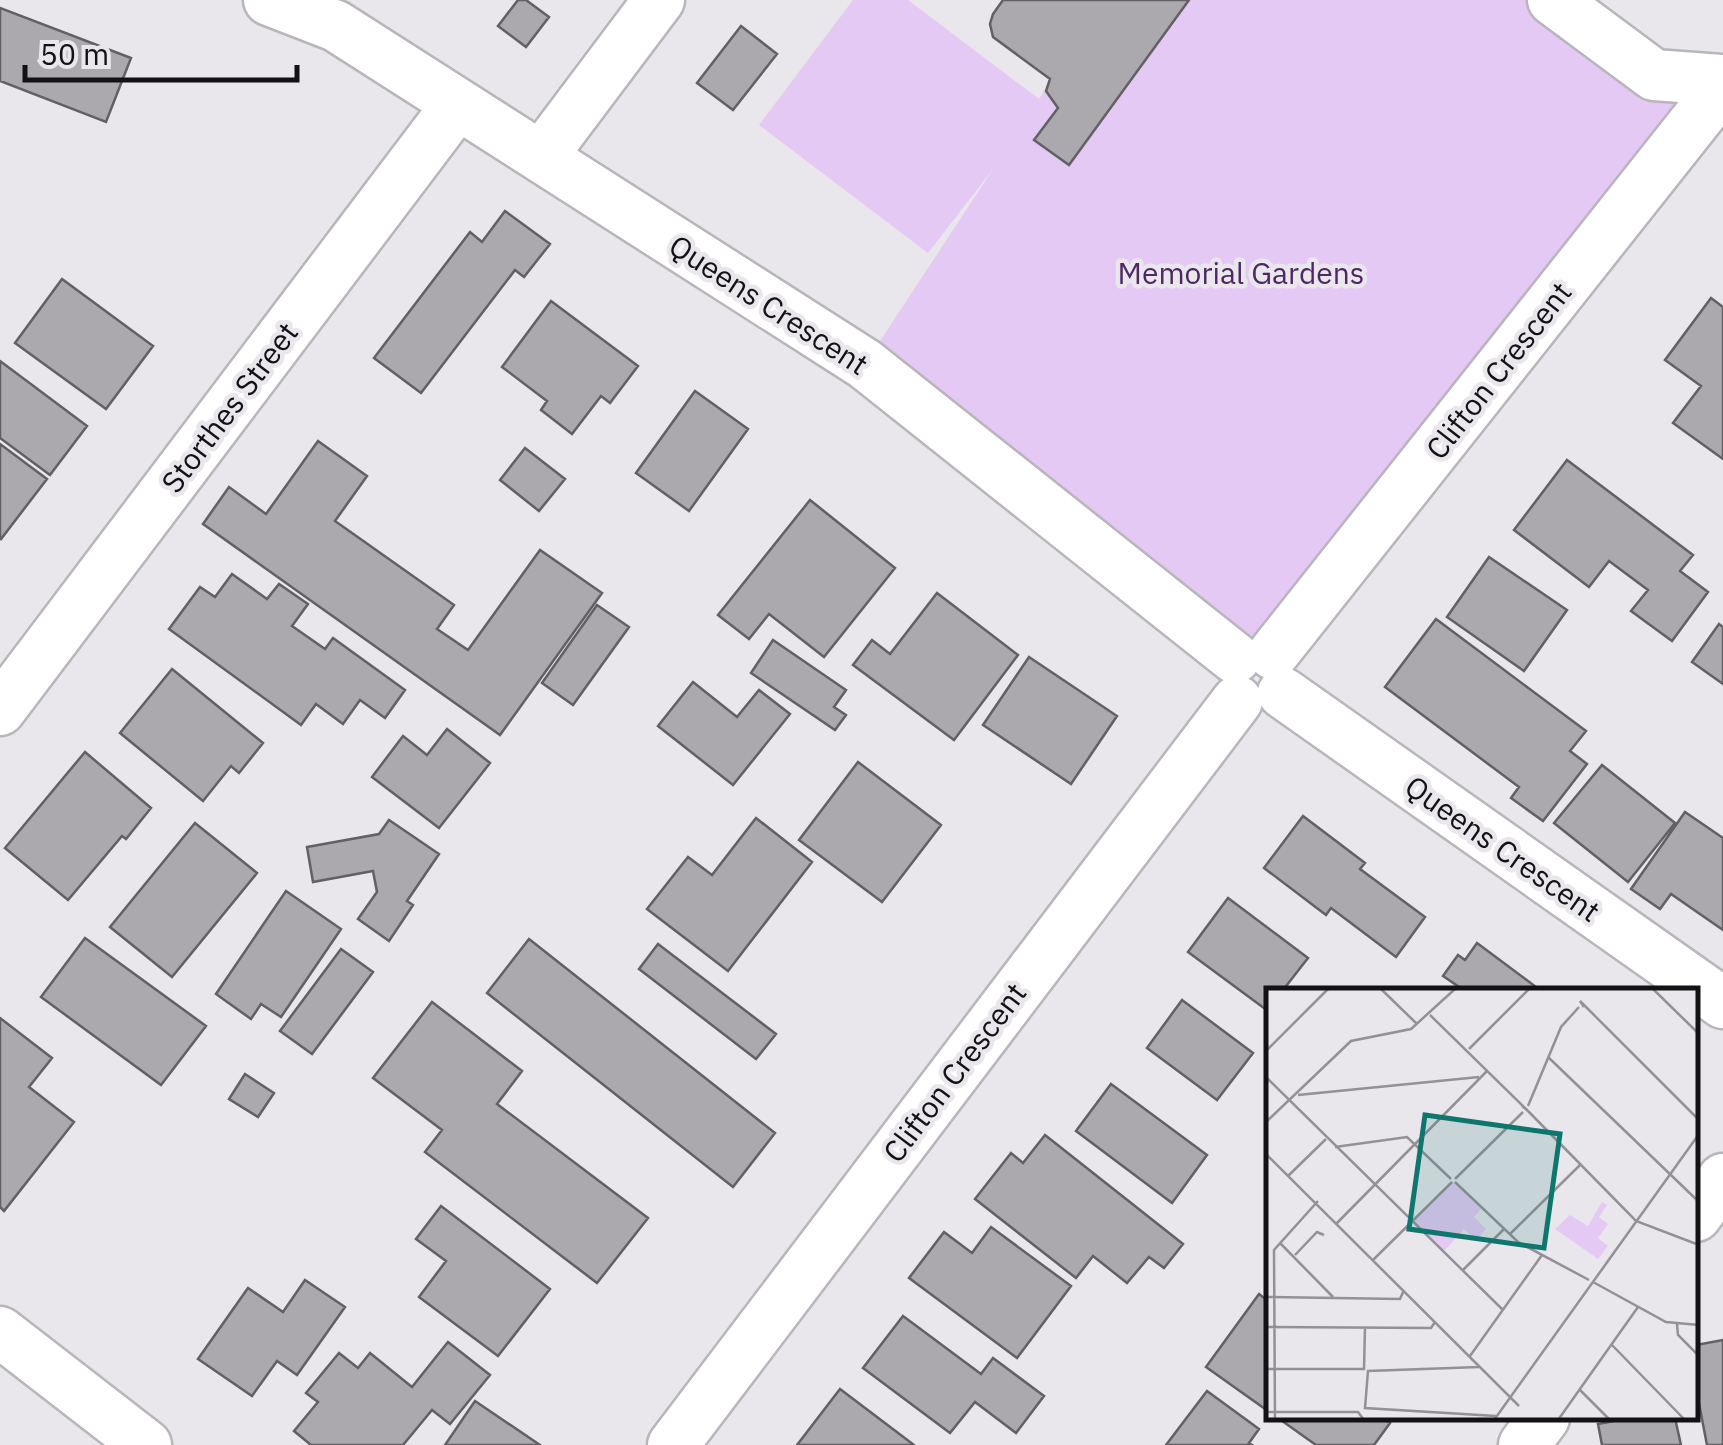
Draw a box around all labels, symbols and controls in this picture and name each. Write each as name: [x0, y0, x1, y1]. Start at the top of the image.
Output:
scale bar: [25, 20, 298, 82]
text: 50 m: [40, 34, 109, 73]
street label: Queens Crescent: [662, 225, 876, 383]
park label: Memorial Gardens: [1118, 253, 1364, 292]
street label: Clifton Crescent: [1416, 273, 1580, 467]
street label: Storthes Street: [152, 314, 306, 500]
street label: Queens Crescent: [1398, 766, 1608, 930]
street label: Clifton Crescent: [874, 974, 1034, 1170]
inset map: [1266, 988, 1698, 1420]

